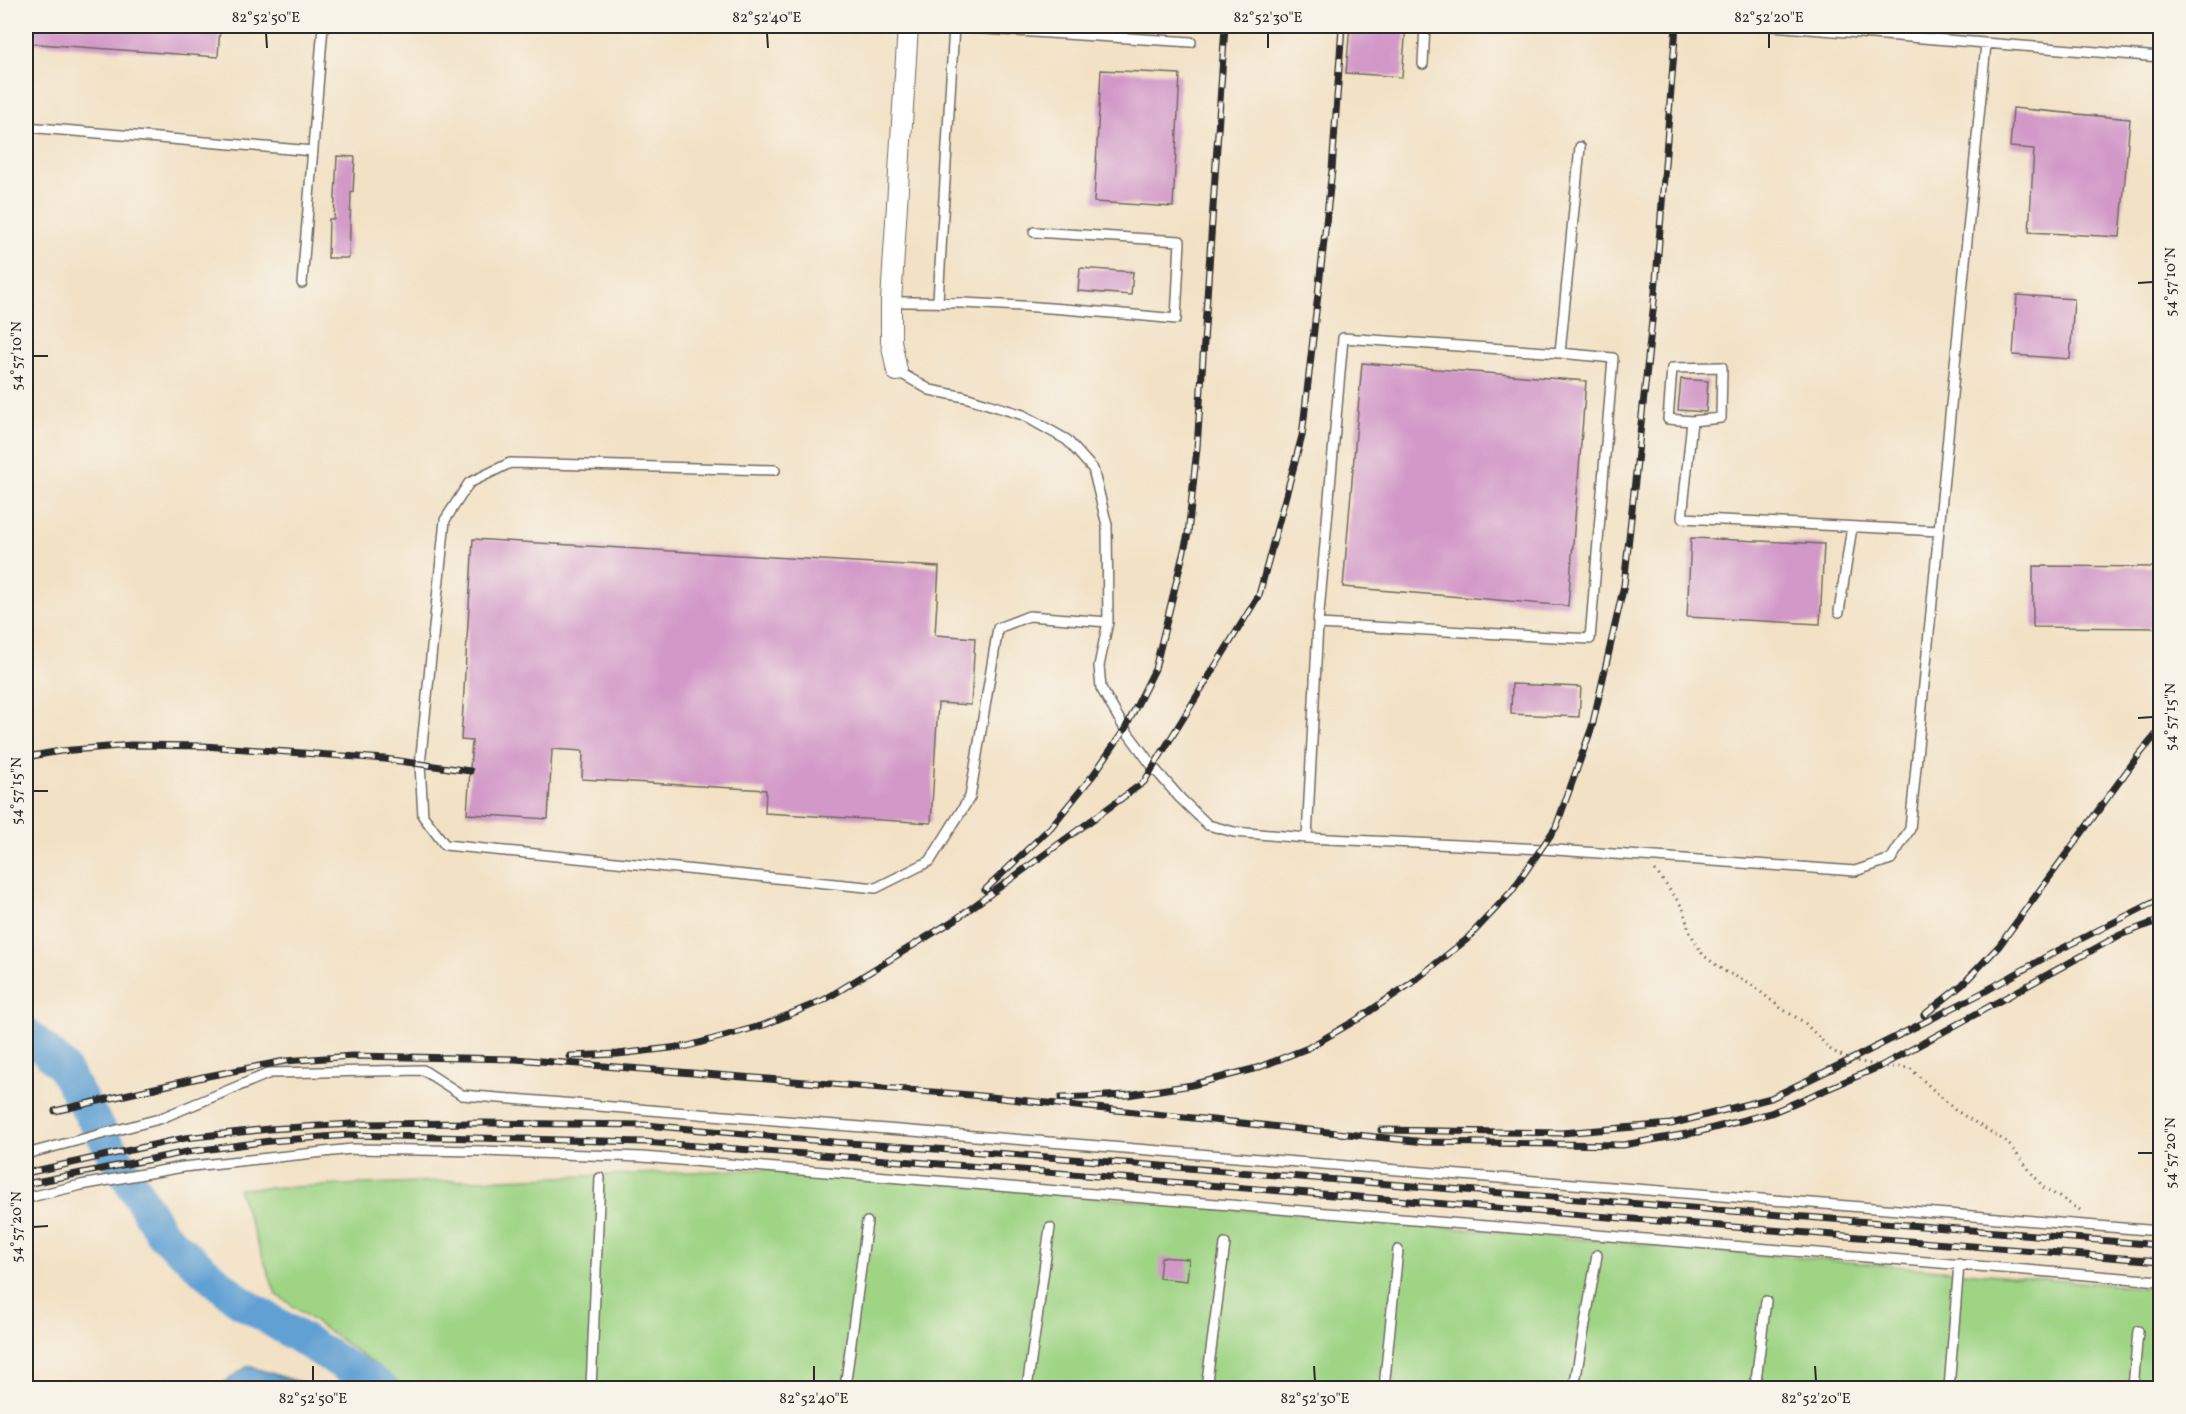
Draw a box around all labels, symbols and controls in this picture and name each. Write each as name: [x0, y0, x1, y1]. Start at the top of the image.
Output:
text: 82°52'50"E: [232, 8, 300, 29]
text: 82°52'40"E: [732, 8, 802, 29]
text: 82°52'30"E: [1233, 8, 1303, 29]
text: 82°52'20"E: [1734, 8, 1804, 29]
text: 54°57'10"N: [2161, 247, 2182, 317]
text: 54°57'10"N: [7, 321, 28, 391]
text: 54°57'15"N: [2161, 683, 2182, 751]
text: 54°57'15"N: [7, 757, 28, 825]
text: 54°57'20"N: [2161, 1117, 2182, 1189]
text: 54°57'20"N: [7, 1191, 28, 1263]
text: 82°52'50"E: [279, 1389, 347, 1410]
text: 82°52'40"E: [779, 1389, 849, 1410]
text: 82°52'30"E: [1280, 1389, 1350, 1410]
text: 82°52'20"E: [1781, 1389, 1851, 1410]

